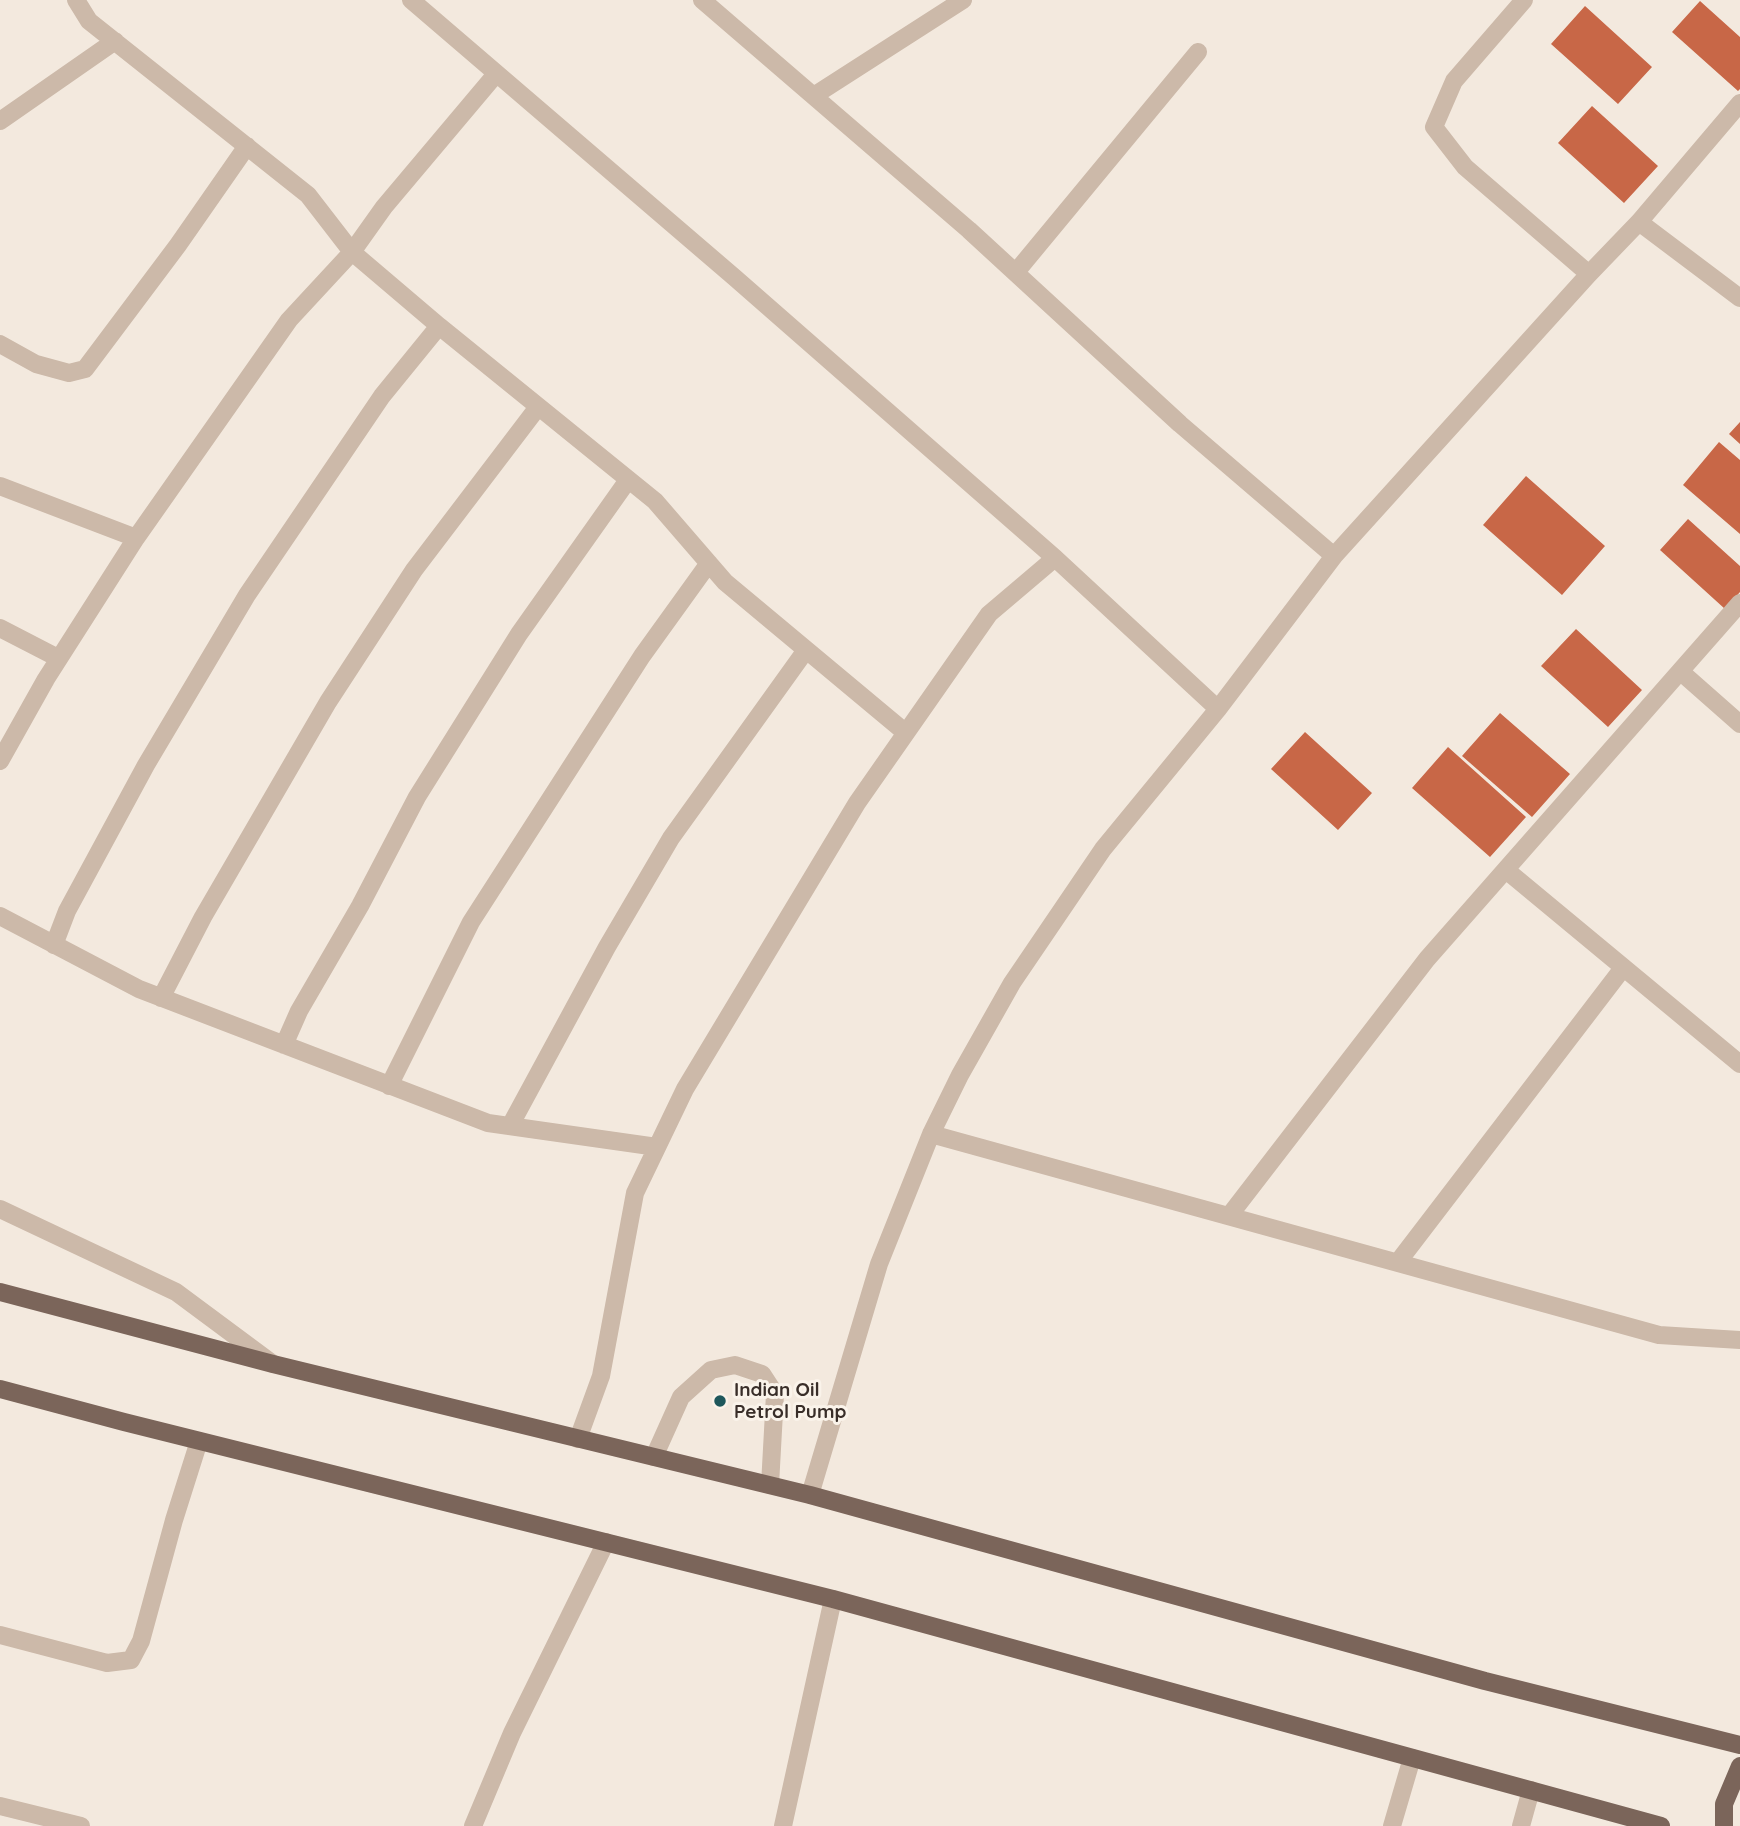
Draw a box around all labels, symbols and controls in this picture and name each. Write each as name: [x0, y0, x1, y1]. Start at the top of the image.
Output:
place label: Indian Oil Petrol Pump: [734, 1379, 846, 1423]
marker: Indian Oil Petrol Pump: [712, 1393, 728, 1409]

